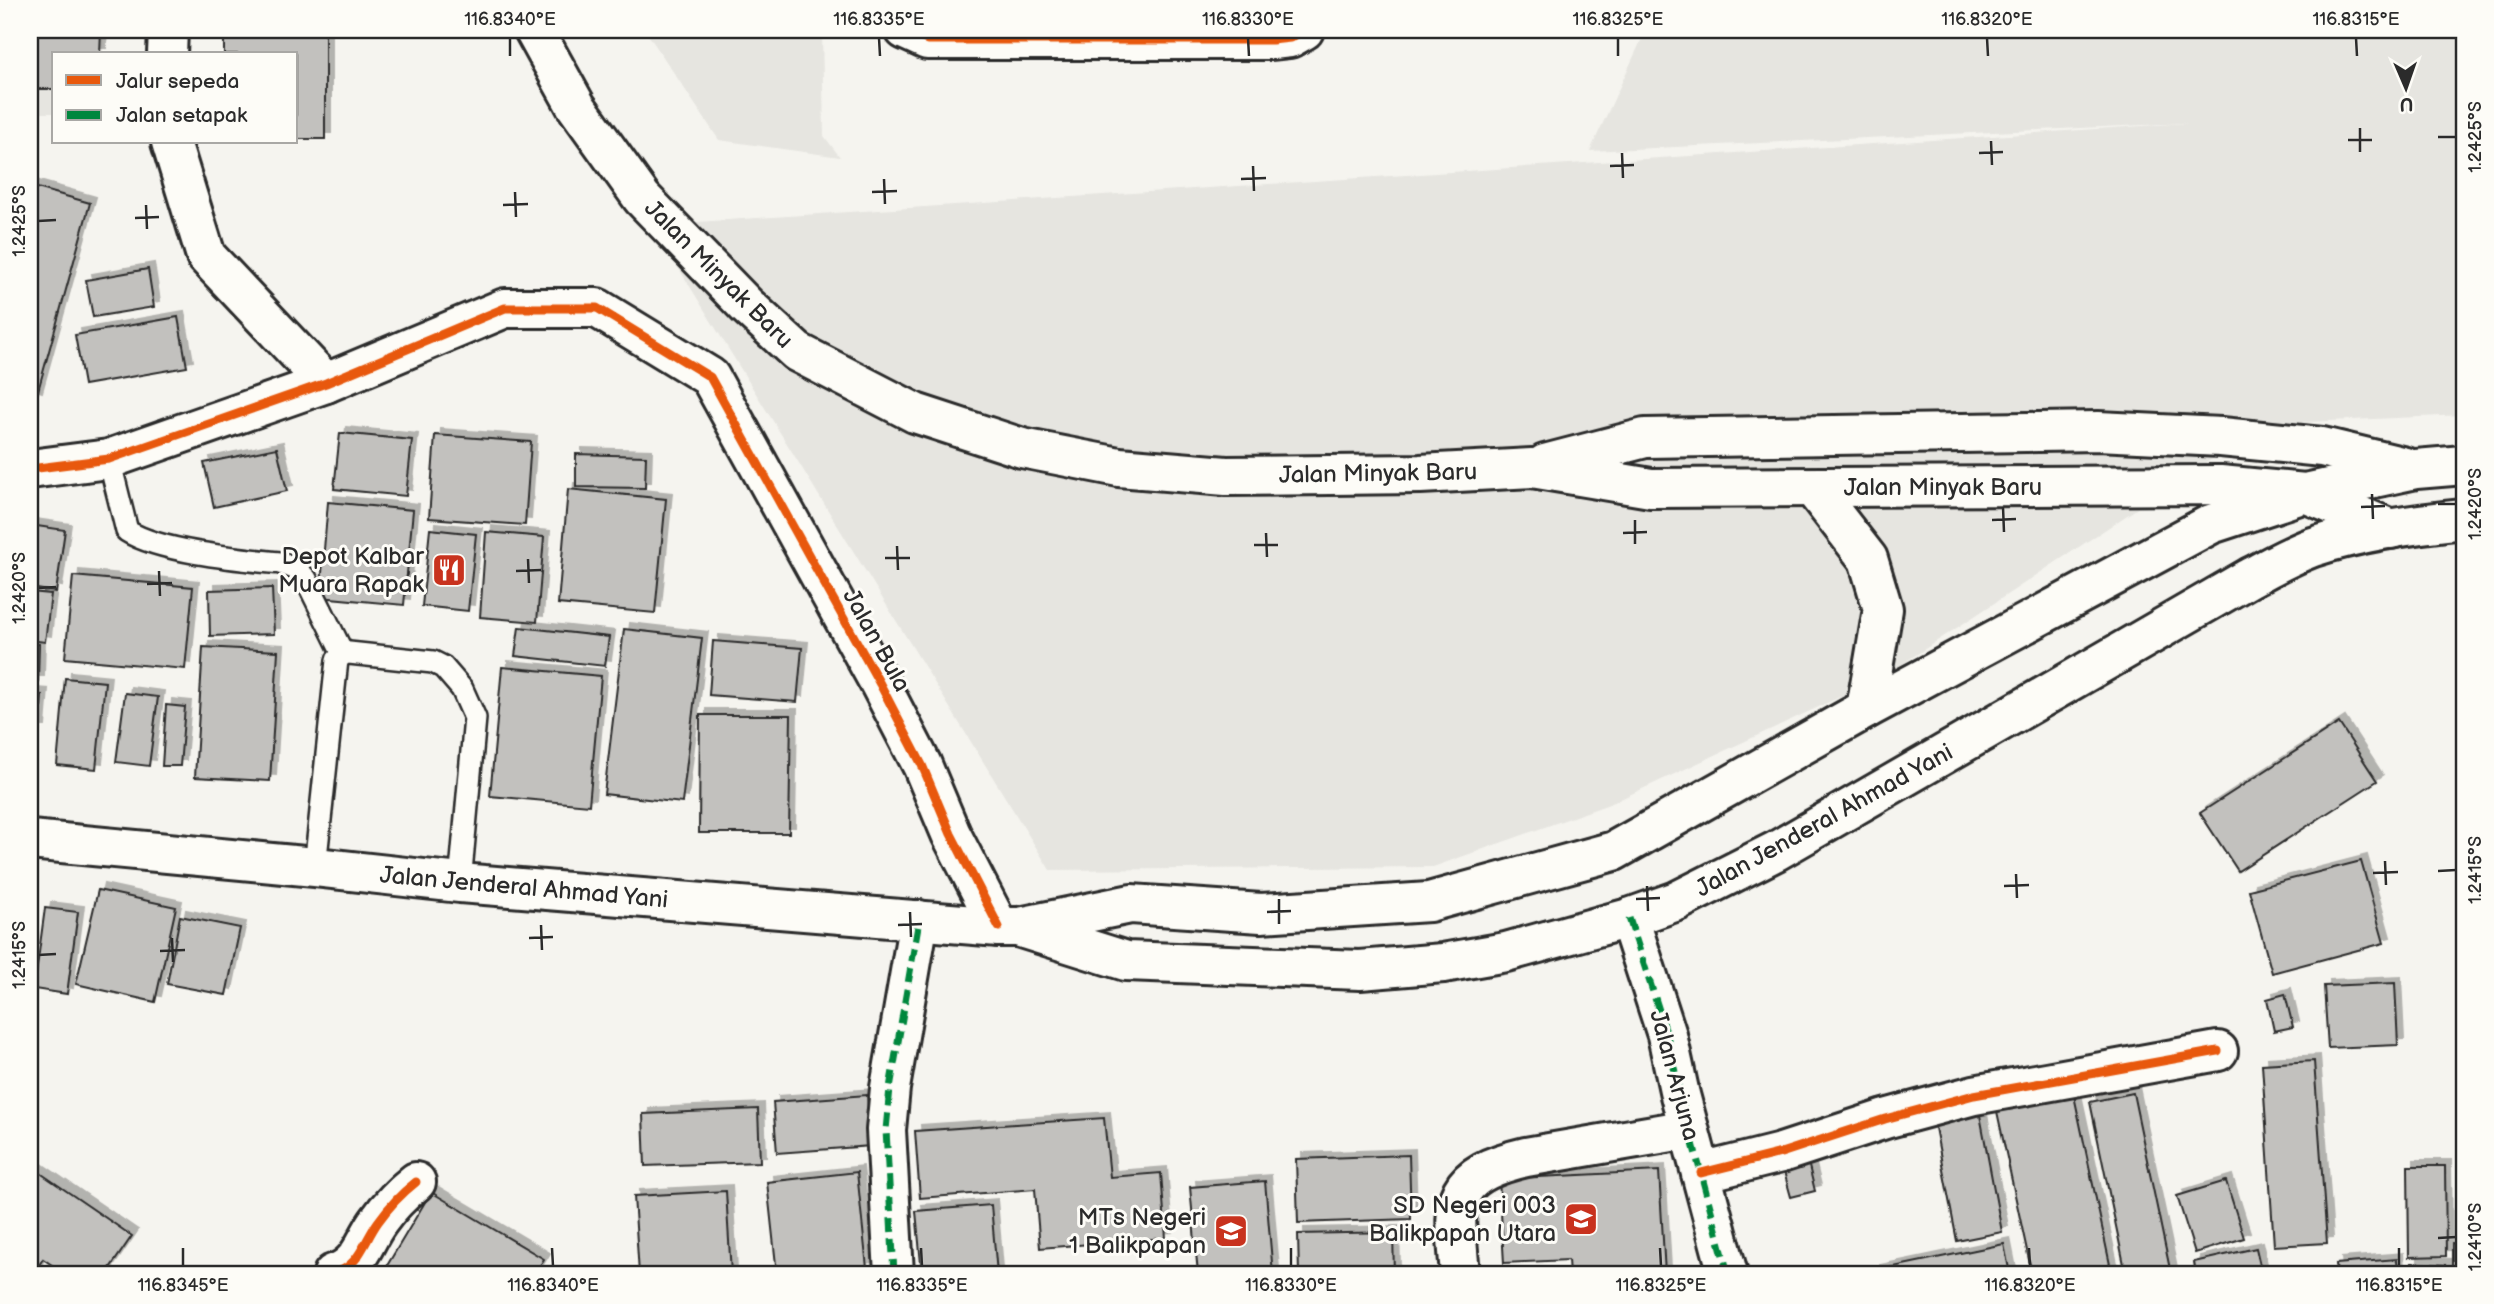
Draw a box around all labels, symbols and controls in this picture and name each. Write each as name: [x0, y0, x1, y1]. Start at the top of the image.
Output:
text: 116.8340°E: [464, 9, 556, 30]
text: 116.8335°E: [833, 9, 925, 30]
text: 116.8330°E: [1202, 9, 1294, 30]
text: 116.8325°E: [1573, 9, 1664, 30]
text: 116.8320°E: [1941, 9, 2033, 30]
text: 116.8315°E: [2312, 9, 2400, 30]
legend: [52, 52, 298, 144]
north arrow: [2372, 52, 2442, 122]
text: Jalur sepeda: [116, 69, 239, 94]
text: U: [2399, 92, 2414, 115]
text: 1.2425°S: [2465, 101, 2486, 173]
text: Jalan setapak: [116, 103, 248, 128]
text: 1.2425°S: [9, 185, 30, 257]
street label: Jalan Minyak Baru: [638, 194, 799, 355]
street label: Jalan Minyak Baru: [1279, 457, 1477, 490]
text: 1.2420°S: [2465, 468, 2486, 540]
street label: Jalan Minyak Baru: [1844, 473, 2042, 502]
place label: Depot Kalbar Muara Rapak: [278, 542, 424, 599]
restaurant icon: Depot Kalbar Muara Rapak: [430, 551, 468, 589]
text: 1.2420°S: [9, 552, 30, 624]
street label: Jalan Bula: [836, 584, 917, 697]
street label: Jalan Jenderal Ahmad Yani: [1691, 738, 1958, 903]
text: 1.2415°S: [2465, 836, 2486, 904]
street label: Jalan Jenderal Ahmad Yani: [379, 860, 669, 915]
text: 1.2415°S: [9, 921, 30, 989]
street label: Jalan Arjuna: [1643, 1007, 1706, 1144]
place label: SD Negeri 003 Balikpapan Utara: [1369, 1191, 1556, 1248]
school or university icon: SD Negeri 003 Balikpapan Utara: [1562, 1200, 1600, 1238]
place label: MTs Negeri 1 Balikpapan: [1069, 1203, 1206, 1260]
text: 1.2410°S: [2465, 1203, 2486, 1271]
school or university icon: MTs Negeri 1 Balikpapan: [1212, 1212, 1250, 1250]
text: 116.8345°E: [137, 1275, 229, 1296]
text: 116.8340°E: [507, 1275, 599, 1296]
text: 116.8335°E: [876, 1275, 968, 1296]
text: 116.8330°E: [1245, 1275, 1337, 1296]
text: 116.8325°E: [1616, 1275, 1707, 1296]
text: 116.8320°E: [1984, 1275, 2076, 1296]
text: 116.8315°E: [2355, 1275, 2443, 1296]

